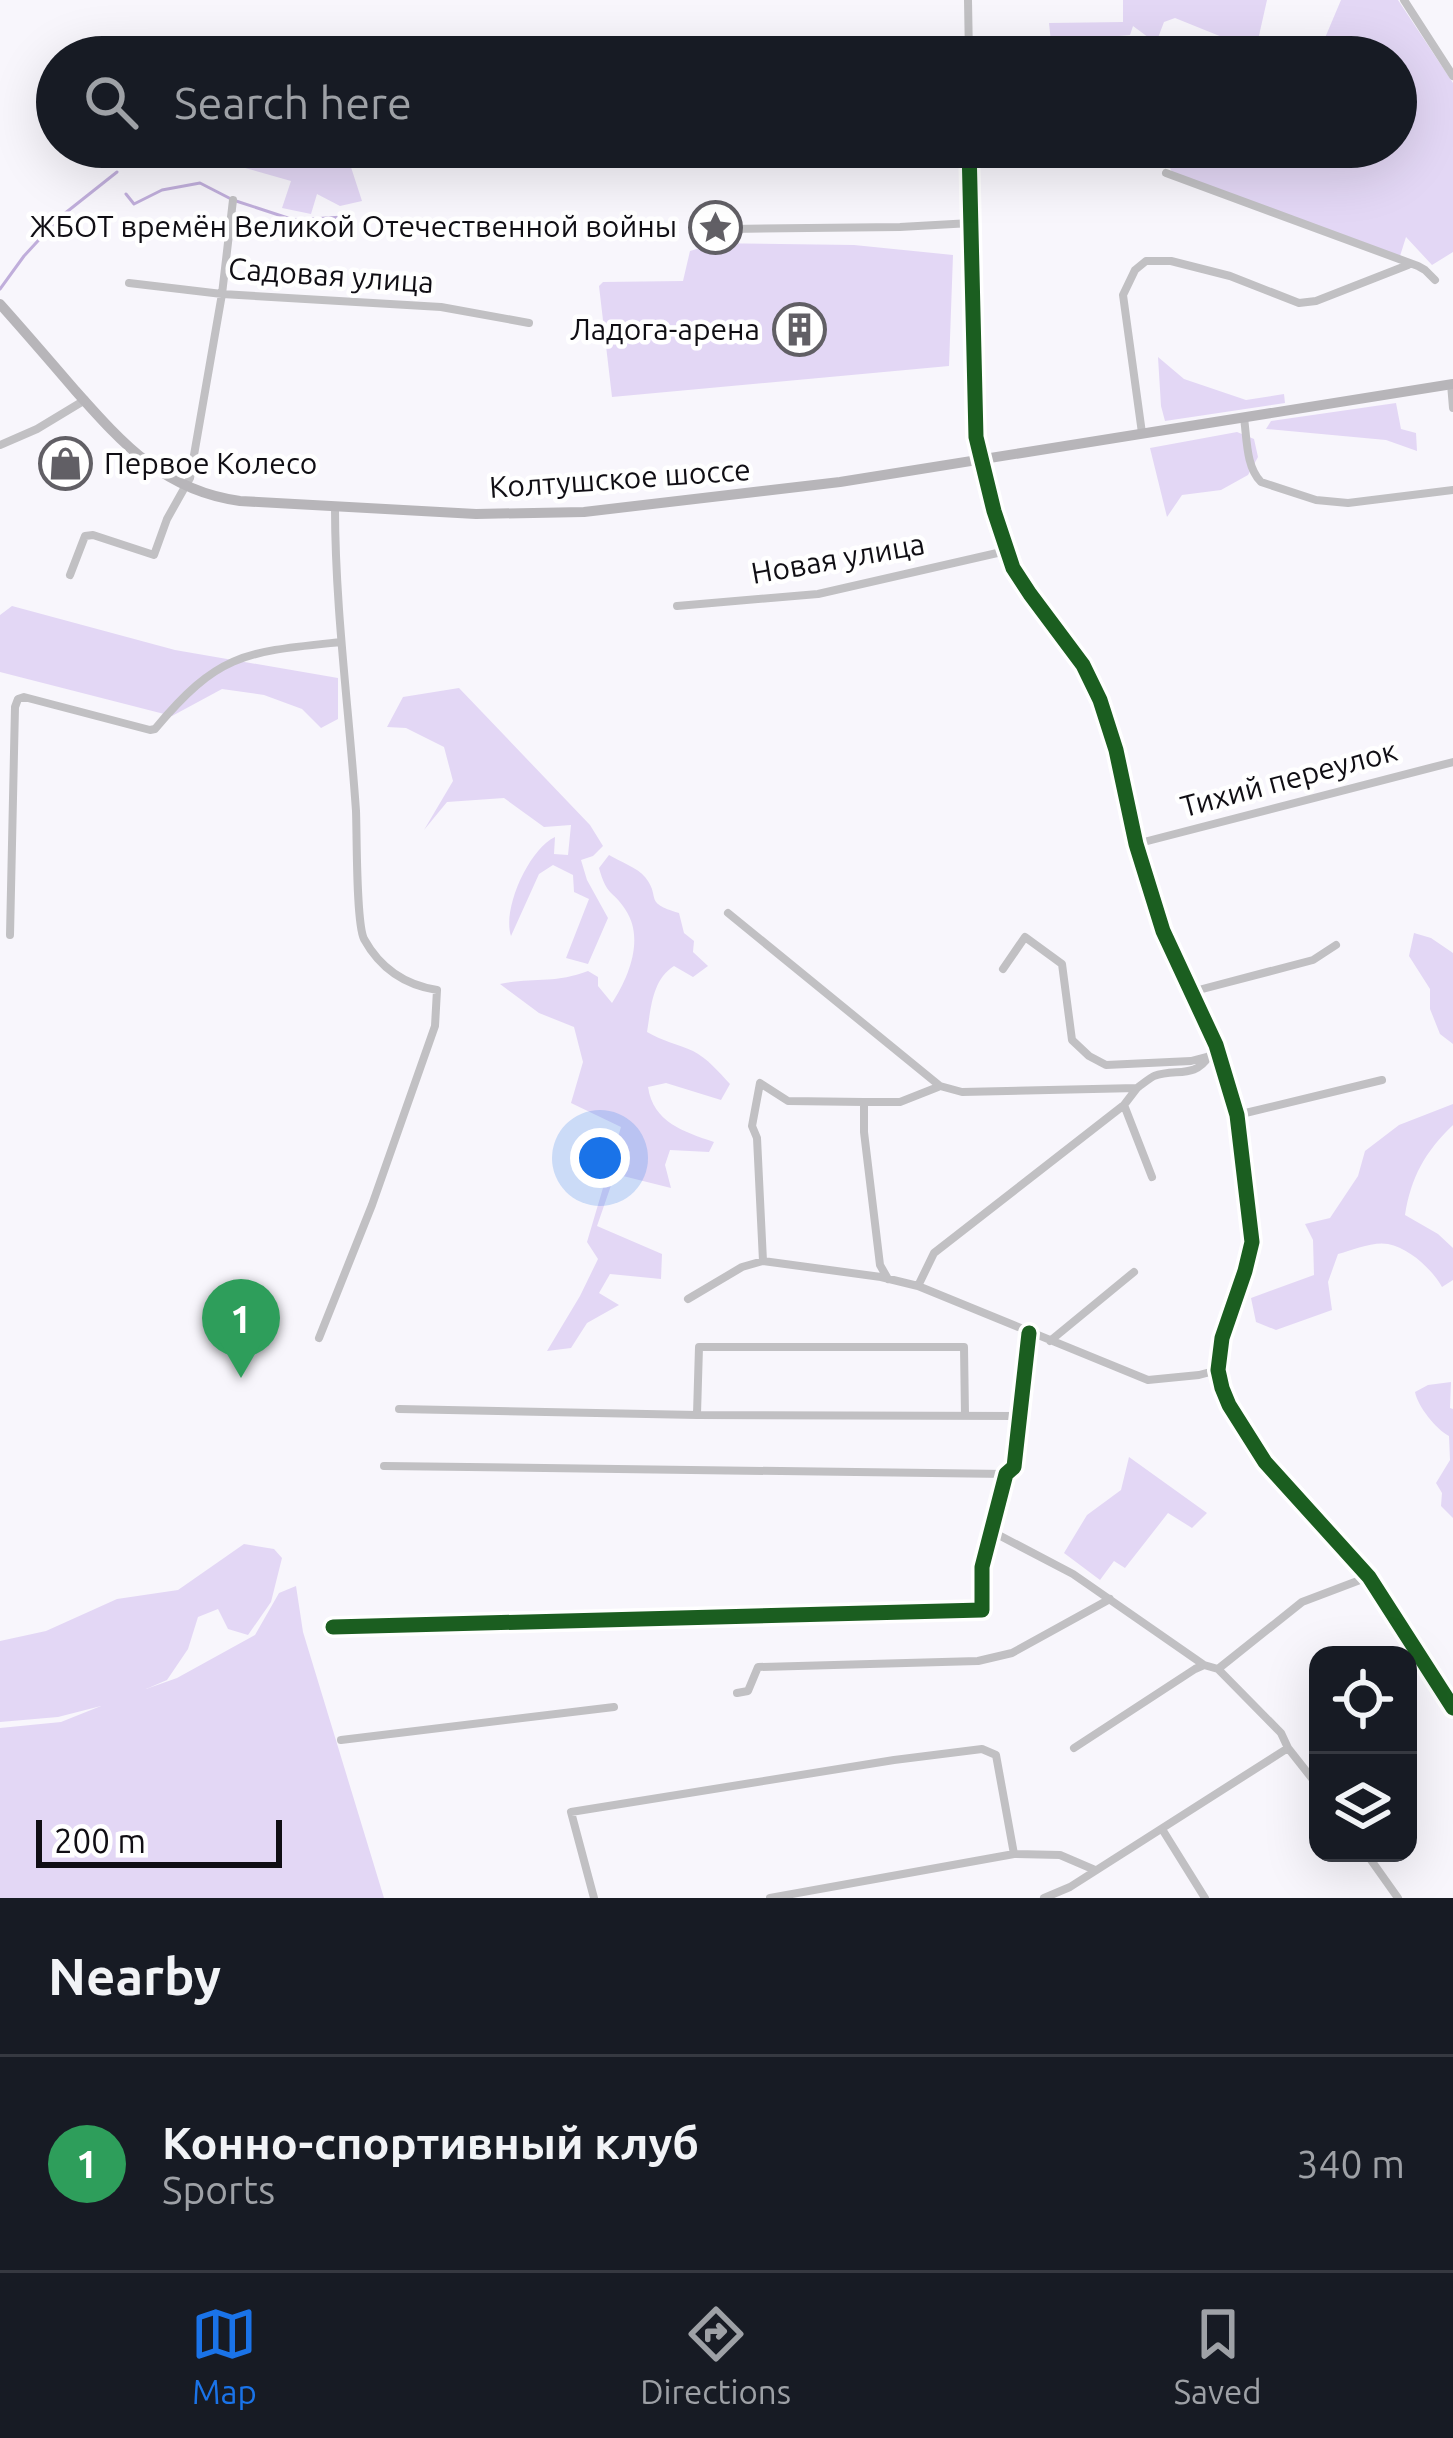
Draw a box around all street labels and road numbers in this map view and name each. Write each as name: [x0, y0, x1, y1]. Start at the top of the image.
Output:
street label: Садовая улица: [227, 251, 435, 299]
street label: Колтушское шоссе: [488, 452, 752, 504]
street label: Новая улица: [748, 526, 927, 590]
street label: Тихий переулок: [1177, 733, 1401, 823]

